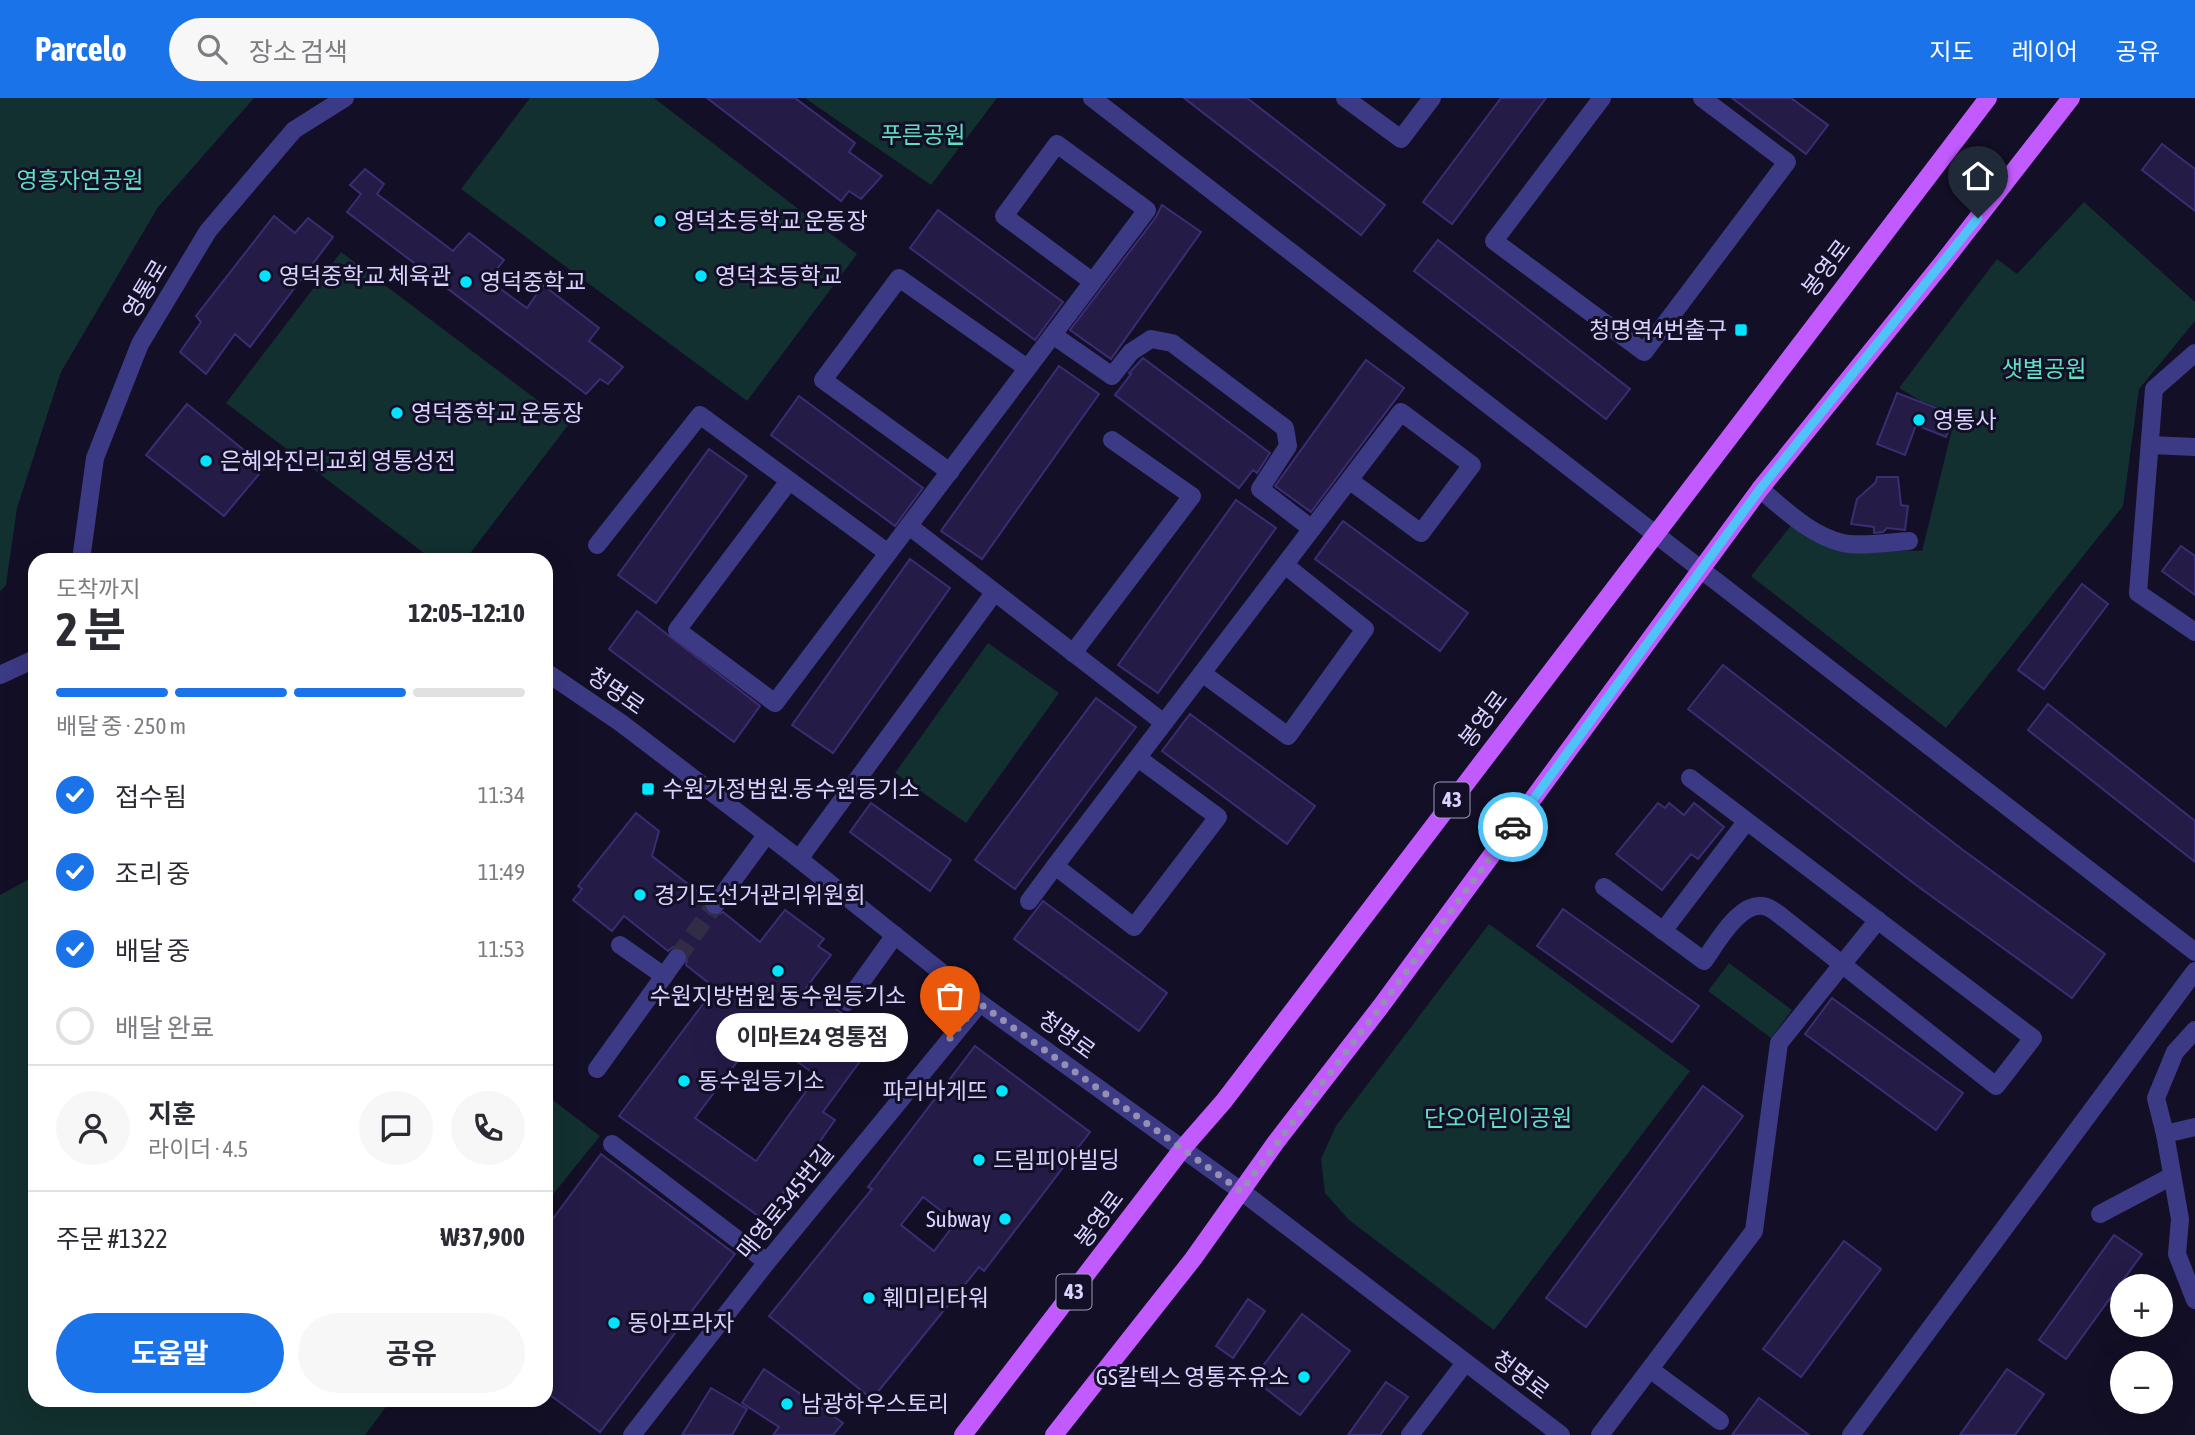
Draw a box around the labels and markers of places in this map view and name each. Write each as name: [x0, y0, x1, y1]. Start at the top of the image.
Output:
pin: [1948, 146, 2008, 218]
place label: 영덕초등학교 운동장: [674, 208, 868, 234]
marker: 영덕초등학교 운동장: [652, 213, 668, 229]
place label: 영덕중학교 체육관: [279, 263, 451, 289]
place label: 영덕초등학교: [715, 263, 842, 289]
marker: 영덕중학교 체육관: [257, 268, 273, 284]
marker: 영덕초등학교: [693, 268, 709, 284]
place label: 영덕중학교: [480, 269, 586, 295]
marker: 영덕중학교: [458, 274, 474, 290]
place label: 청명역4번출구: [1589, 317, 1727, 343]
marker: 청명역4번출구: [1733, 322, 1749, 338]
place label: 영덕중학교 운동장: [411, 400, 583, 426]
marker: 영덕중학교 운동장: [389, 405, 405, 421]
place label: 영통사: [1933, 407, 1996, 433]
marker: 영통사: [1911, 412, 1927, 428]
place label: 은혜와진리교회 영통성전: [220, 448, 456, 474]
marker: 은혜와진리교회 영통성전: [198, 453, 214, 469]
place label: 수원가정법원.동수원등기소: [662, 776, 920, 802]
marker: 수원가정법원.동수원등기소: [640, 781, 656, 797]
place label: 경기도선거관리위원회: [654, 882, 866, 908]
marker: 경기도선거관리위원회: [632, 887, 648, 903]
marker: 수원지방법원 동수원등기소: [770, 963, 786, 979]
pin: [920, 966, 980, 1038]
place label: 수원지방법원 동수원등기소: [649, 983, 907, 1009]
callout: 이마트24 영통점: [716, 1014, 908, 1062]
place label: 동수원등기소: [698, 1068, 825, 1094]
marker: 동수원등기소: [676, 1073, 692, 1089]
place label: 파리바게뜨: [882, 1078, 988, 1104]
marker: 파리바게뜨: [994, 1083, 1010, 1099]
place label: 드림피아빌딩: [993, 1147, 1120, 1173]
marker: 드림피아빌딩: [971, 1152, 987, 1168]
place label: Subway: [926, 1206, 991, 1232]
marker: Subway: [997, 1211, 1013, 1227]
place label: 훼미리타워: [883, 1285, 989, 1311]
marker: 훼미리타워: [861, 1290, 877, 1306]
place label: 동아프라자: [628, 1310, 734, 1336]
marker: 동아프라자: [606, 1315, 622, 1331]
place label: GS칼텍스 영통주유소: [1096, 1364, 1290, 1390]
marker: GS칼텍스 영통주유소: [1296, 1369, 1312, 1385]
place label: 남광하우스토리: [801, 1391, 949, 1417]
marker: 남광하우스토리: [779, 1396, 795, 1412]

